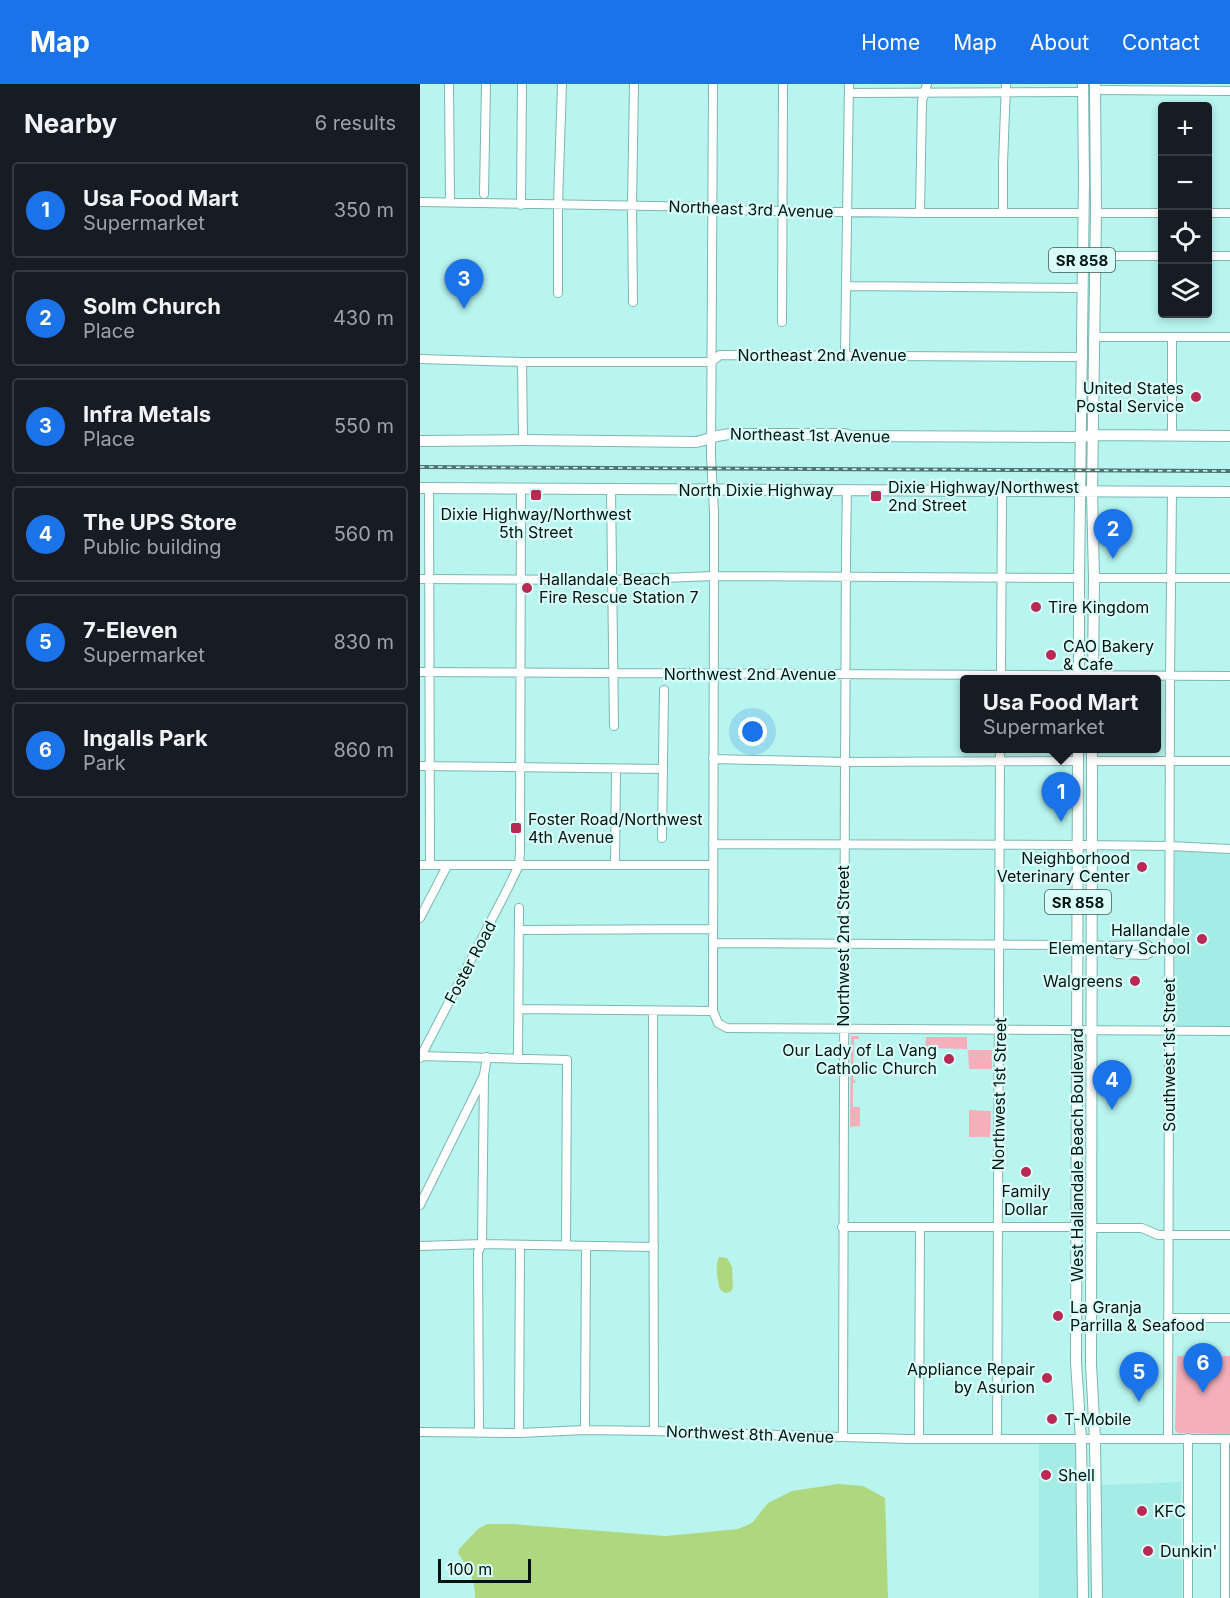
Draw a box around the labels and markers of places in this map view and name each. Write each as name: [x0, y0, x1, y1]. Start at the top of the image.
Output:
pin: 3: [444, 260, 483, 309]
place label: United States Postal Service: [1076, 378, 1184, 416]
marker: United States Postal Service: [1189, 390, 1203, 404]
place label: Dixie Highway/Northwest 2nd Street: [888, 477, 1079, 515]
marker: Dixie Highway/Northwest 5th Street: [529, 488, 543, 502]
marker: Dixie Highway/Northwest 2nd Street: [869, 489, 883, 503]
place label: Dixie Highway/Northwest 5th Street: [440, 504, 632, 542]
pin: 2: [1094, 510, 1132, 559]
place label: Hallandale Beach Fire Rescue Station 7: [539, 569, 698, 607]
marker: Hallandale Beach Fire Rescue Station 7: [520, 581, 534, 595]
place label: Tire Kingdom: [1048, 597, 1149, 617]
marker: Tire Kingdom: [1029, 600, 1043, 614]
place label: CAO Bakery & Cafe: [1063, 636, 1154, 674]
marker: CAO Bakery & Cafe: [1044, 648, 1058, 662]
pin: 1: [1042, 772, 1080, 822]
place label: Foster Road/Northwest 4th Avenue: [528, 809, 703, 847]
marker: Foster Road/Northwest 4th Avenue: [509, 821, 523, 835]
place label: Neighborhood Veterinary Center: [997, 848, 1130, 886]
marker: Neighborhood Veterinary Center: [1135, 860, 1149, 874]
place label: Hallandale Elementary School: [1048, 920, 1190, 958]
marker: Hallandale Elementary School: [1195, 932, 1209, 946]
place label: Walgreens: [1043, 971, 1123, 991]
marker: Walgreens: [1128, 974, 1142, 988]
place label: Our Lady of La Vang Catholic Church: [782, 1040, 937, 1078]
marker: Our Lady of La Vang Catholic Church: [942, 1052, 956, 1066]
pin: 4: [1092, 1060, 1132, 1110]
marker: Family Dollar: [1019, 1165, 1033, 1179]
place label: Family Dollar: [1002, 1181, 1050, 1219]
place label: La Granja Parrilla & Seafood: [1070, 1297, 1205, 1335]
marker: La Granja Parrilla & Seafood: [1051, 1309, 1065, 1323]
pin: 6: [1184, 1344, 1222, 1393]
pin: 5: [1120, 1352, 1158, 1402]
place label: Appliance Repair by Asurion: [907, 1359, 1035, 1397]
marker: Appliance Repair by Asurion: [1040, 1371, 1054, 1385]
place label: T-Mobile: [1064, 1409, 1131, 1429]
marker: T-Mobile: [1045, 1412, 1059, 1426]
place label: Shell: [1058, 1465, 1095, 1485]
marker: Shell: [1039, 1468, 1053, 1482]
place label: KFC: [1154, 1501, 1186, 1521]
marker: KFC: [1135, 1504, 1149, 1518]
place label: Dunkin': [1160, 1541, 1217, 1561]
marker: Dunkin': [1141, 1544, 1155, 1558]

